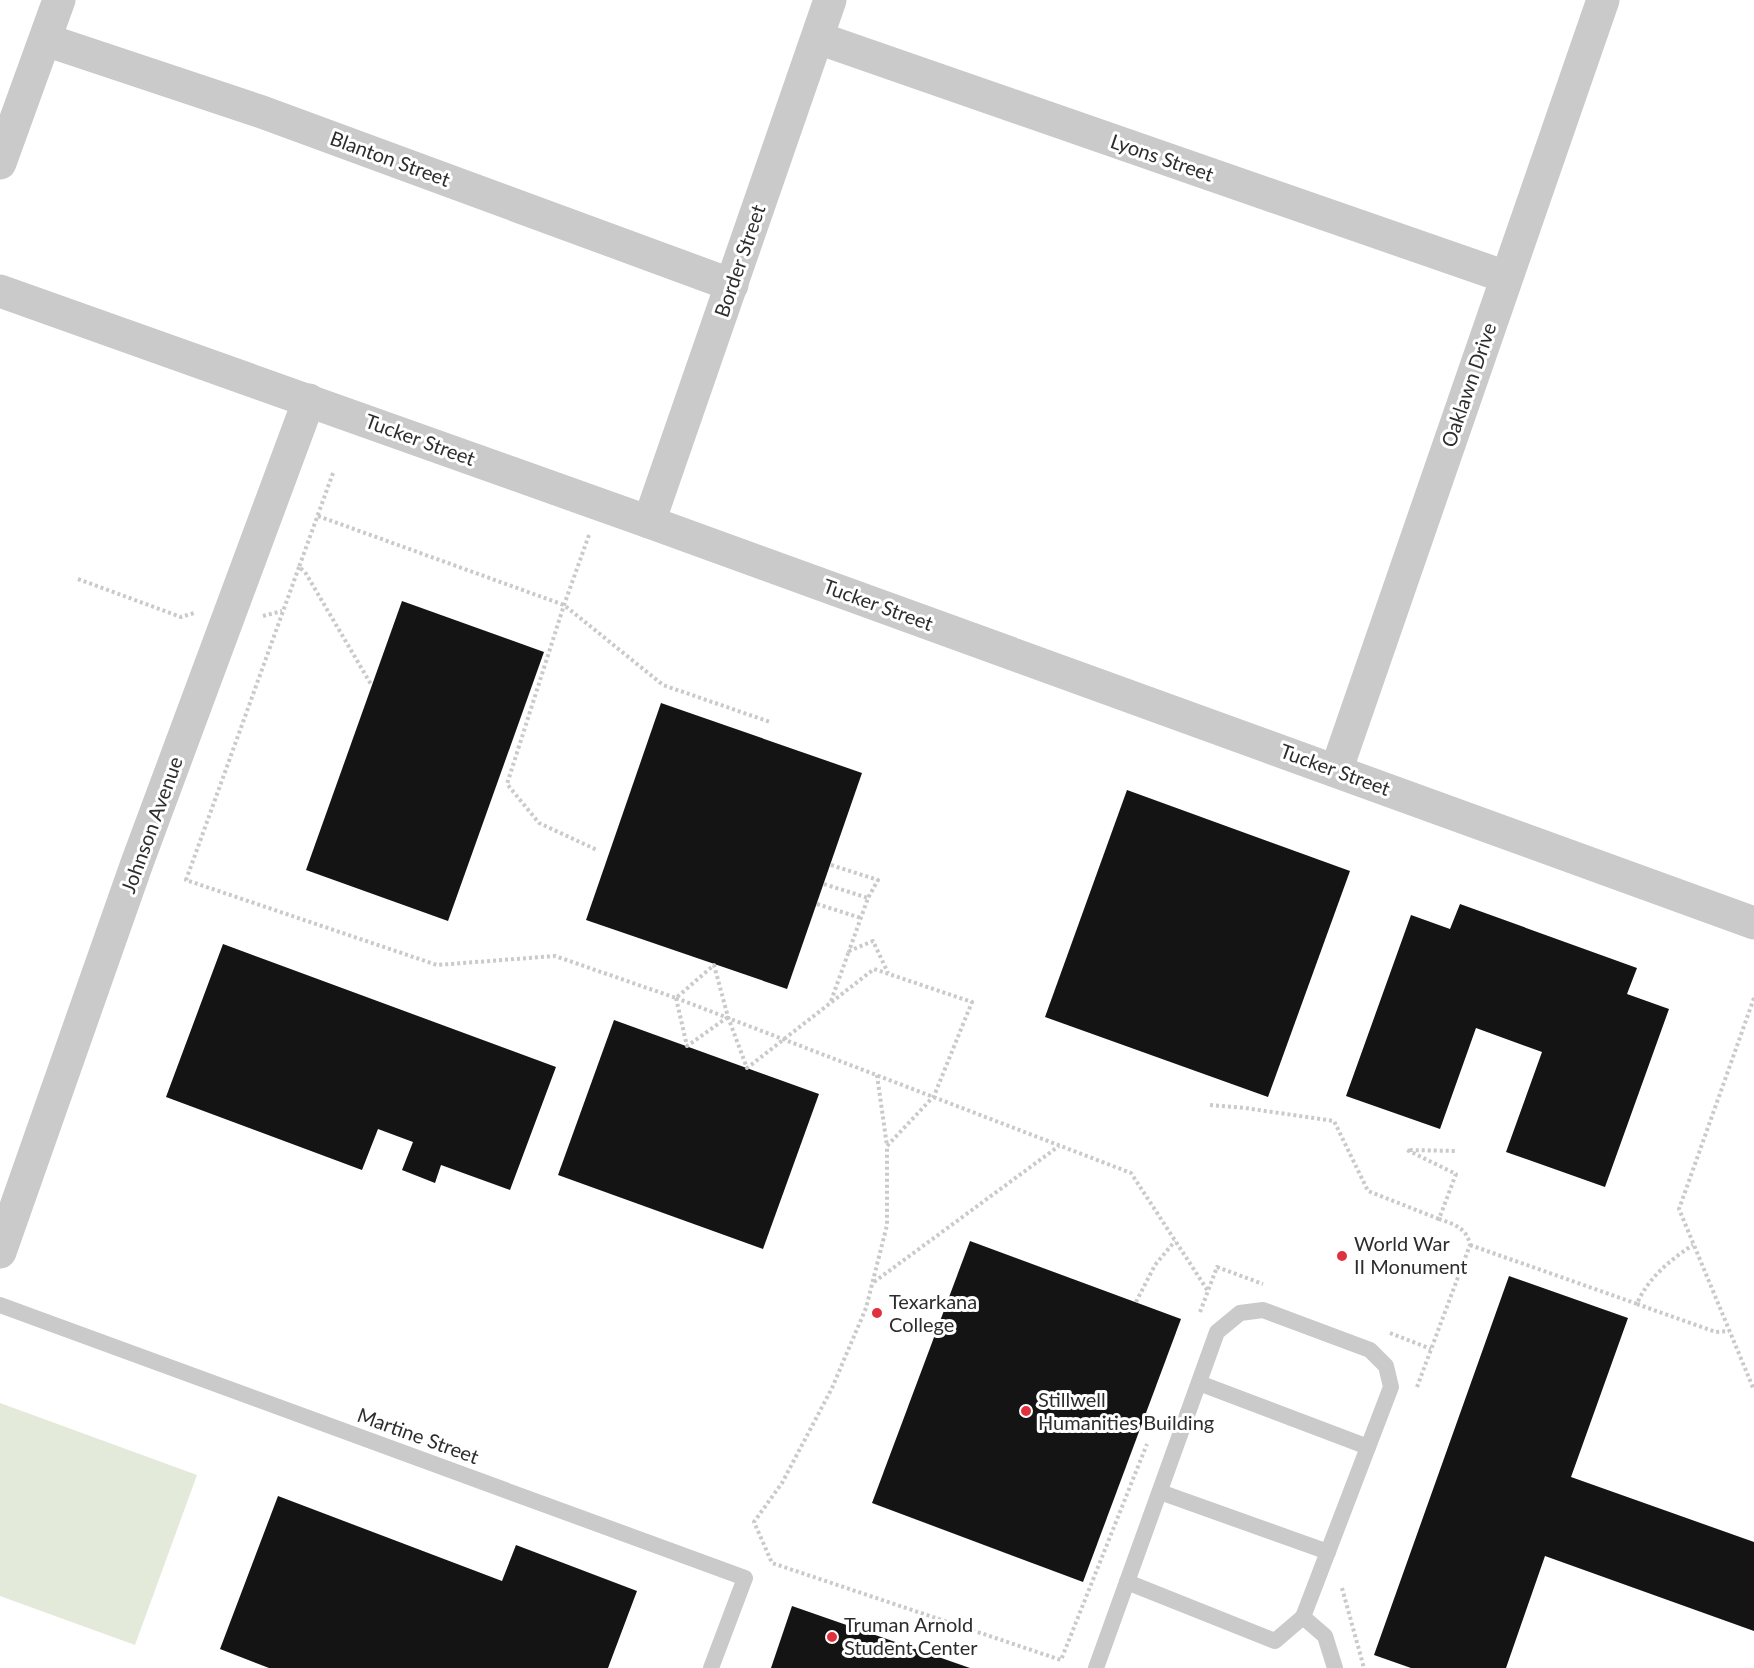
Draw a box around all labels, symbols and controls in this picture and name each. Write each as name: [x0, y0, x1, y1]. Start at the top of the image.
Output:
street label: Blanton Street: [327, 125, 454, 191]
street label: Lyons Street: [1108, 128, 1217, 186]
street label: Border Street: [709, 201, 770, 320]
street label: Oaklawn Drive: [1436, 319, 1501, 450]
street label: Tucker Street: [362, 408, 479, 470]
street label: Tucker Street: [820, 573, 937, 635]
street label: Tucker Street: [1277, 738, 1394, 800]
street label: Johnson Avenue: [115, 753, 187, 896]
place label: World War II Monument: [1354, 1231, 1467, 1278]
marker: World War II Monument: [1335, 1249, 1349, 1263]
place label: Texarkana College: [889, 1289, 977, 1336]
marker: Texarkana College: [870, 1306, 884, 1320]
place label: Stillwell Humanities Building: [1038, 1387, 1214, 1434]
street label: Martine Street: [354, 1402, 482, 1468]
marker: Stillwell Humanities Building: [1019, 1404, 1033, 1418]
place label: Truman Arnold Student Center: [844, 1612, 978, 1659]
marker: Truman Arnold Student Center: [825, 1630, 839, 1644]

